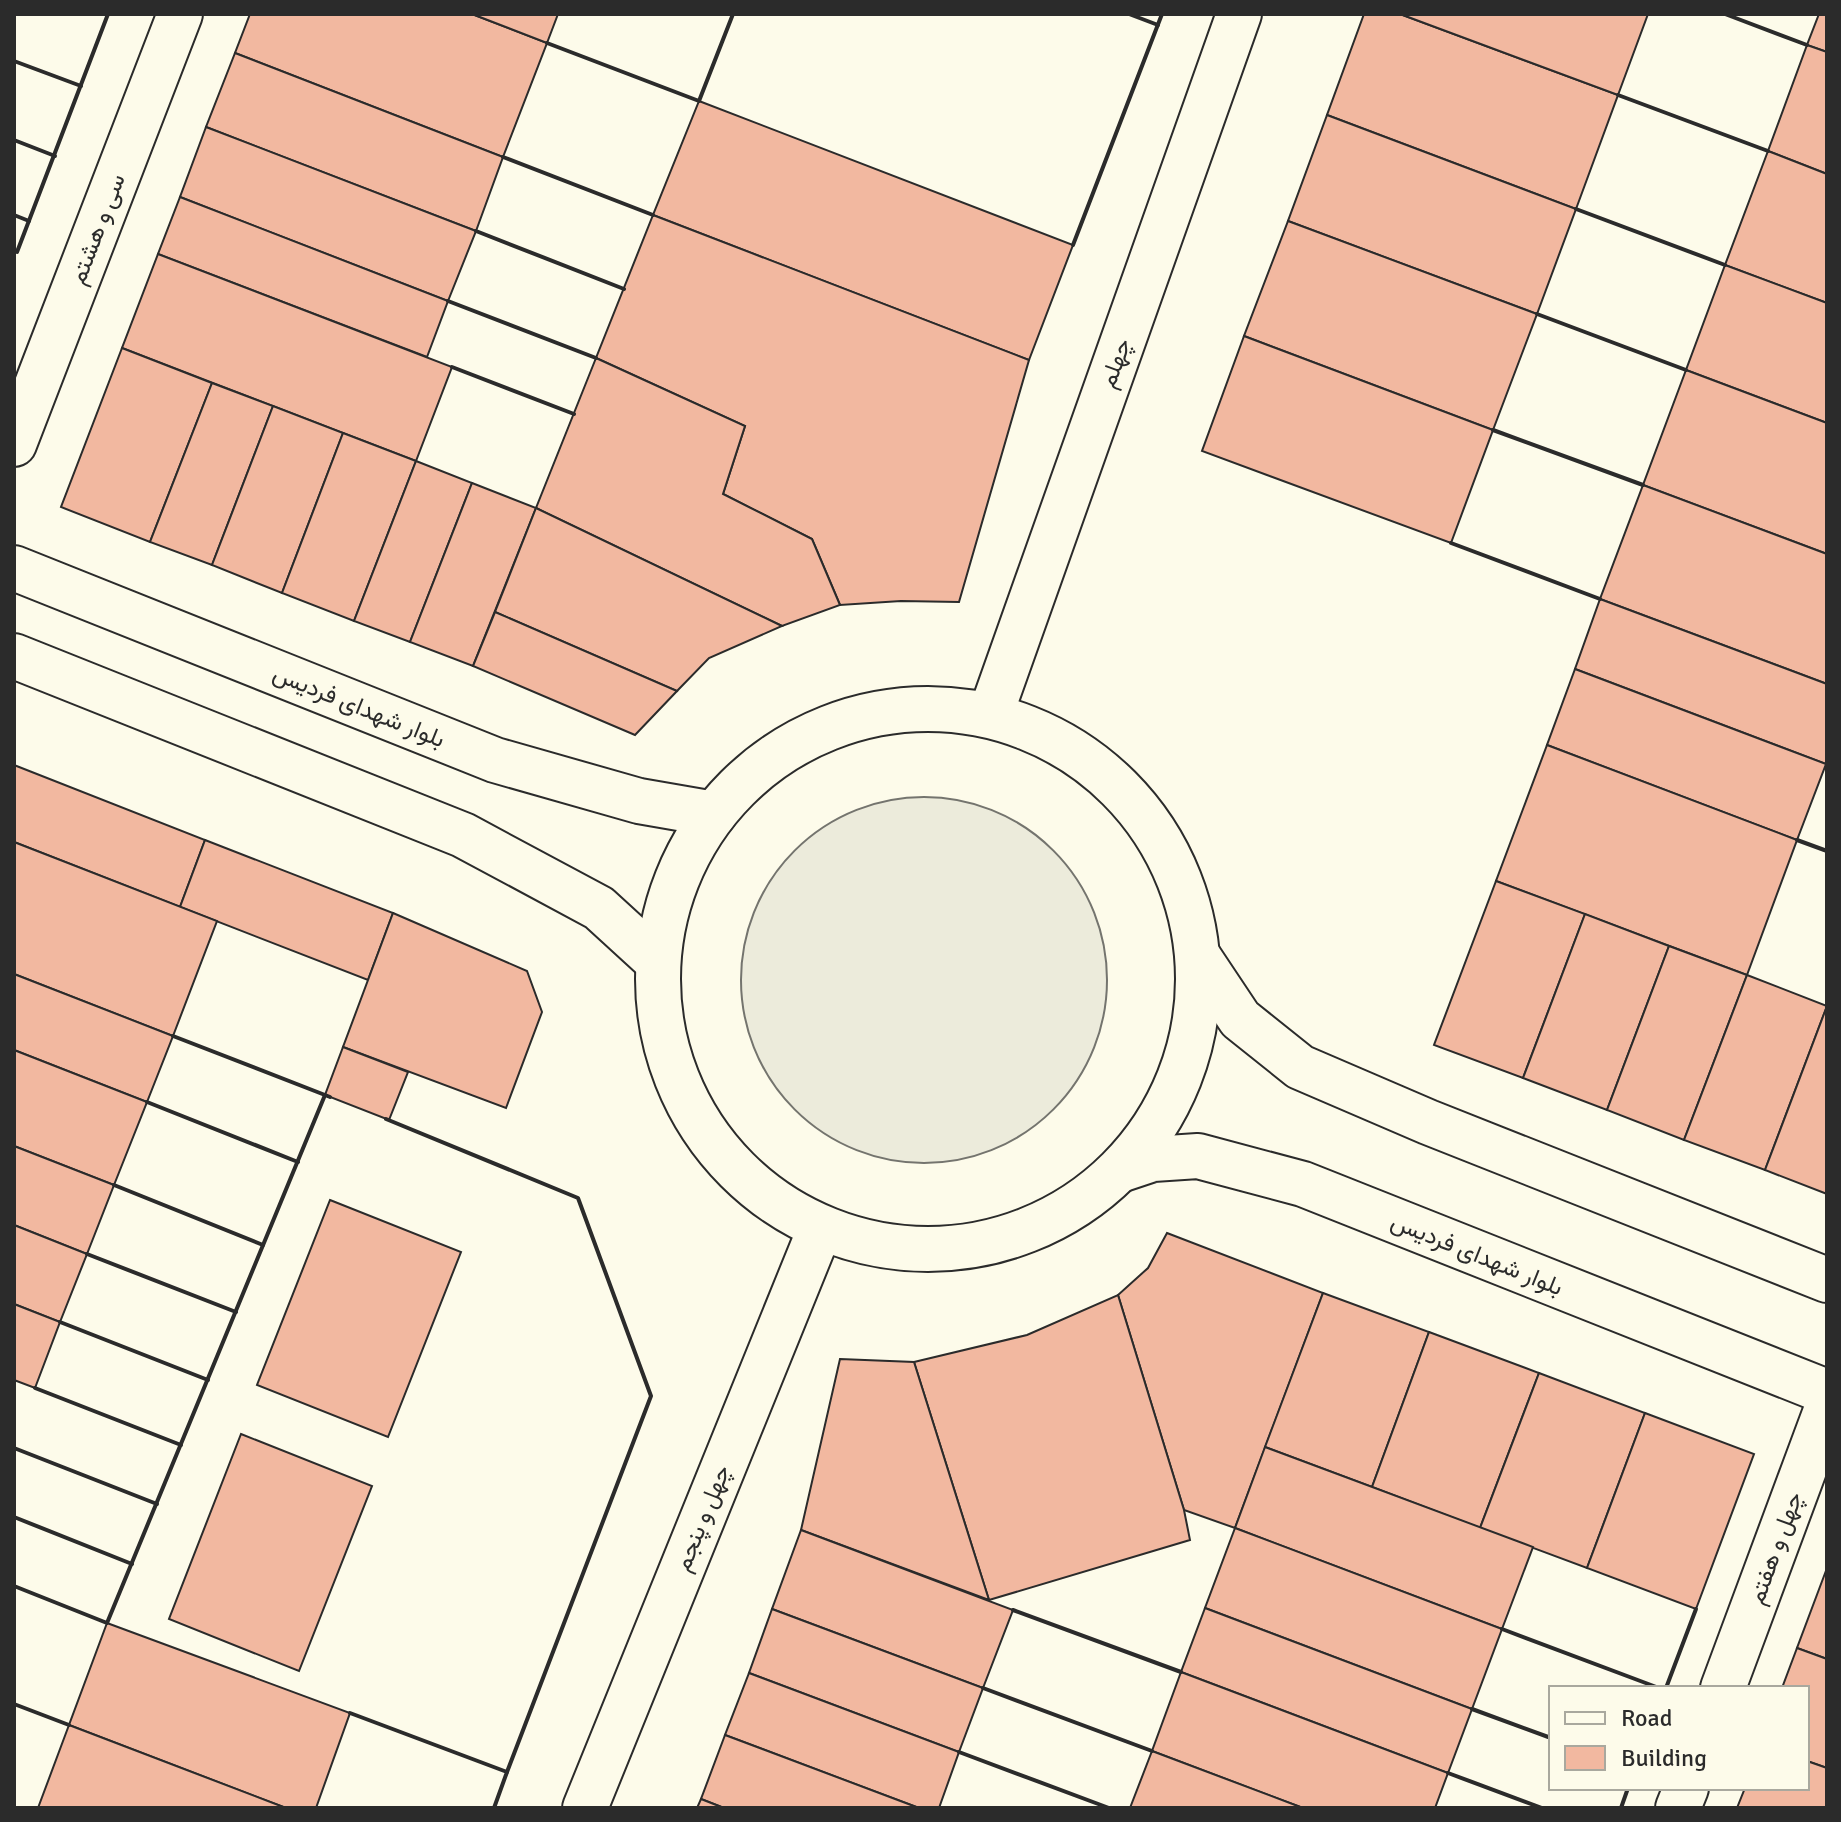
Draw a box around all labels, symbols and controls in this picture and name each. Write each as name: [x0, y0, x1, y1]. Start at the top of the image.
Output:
street label: سی و هشتم: [62, 169, 133, 289]
street label: چهلم: [1092, 334, 1139, 392]
street label: بلوار شهدای فردیس: [269, 658, 449, 754]
street label: بلوار شهدای فردیس: [1387, 1206, 1567, 1302]
street label: چهل و پنجم: [667, 1460, 738, 1576]
street label: چهل و هفتم: [1741, 1488, 1810, 1609]
legend: [1549, 1686, 1809, 1790]
text: Road: [1621, 1703, 1672, 1733]
text: Building: [1621, 1743, 1707, 1773]

